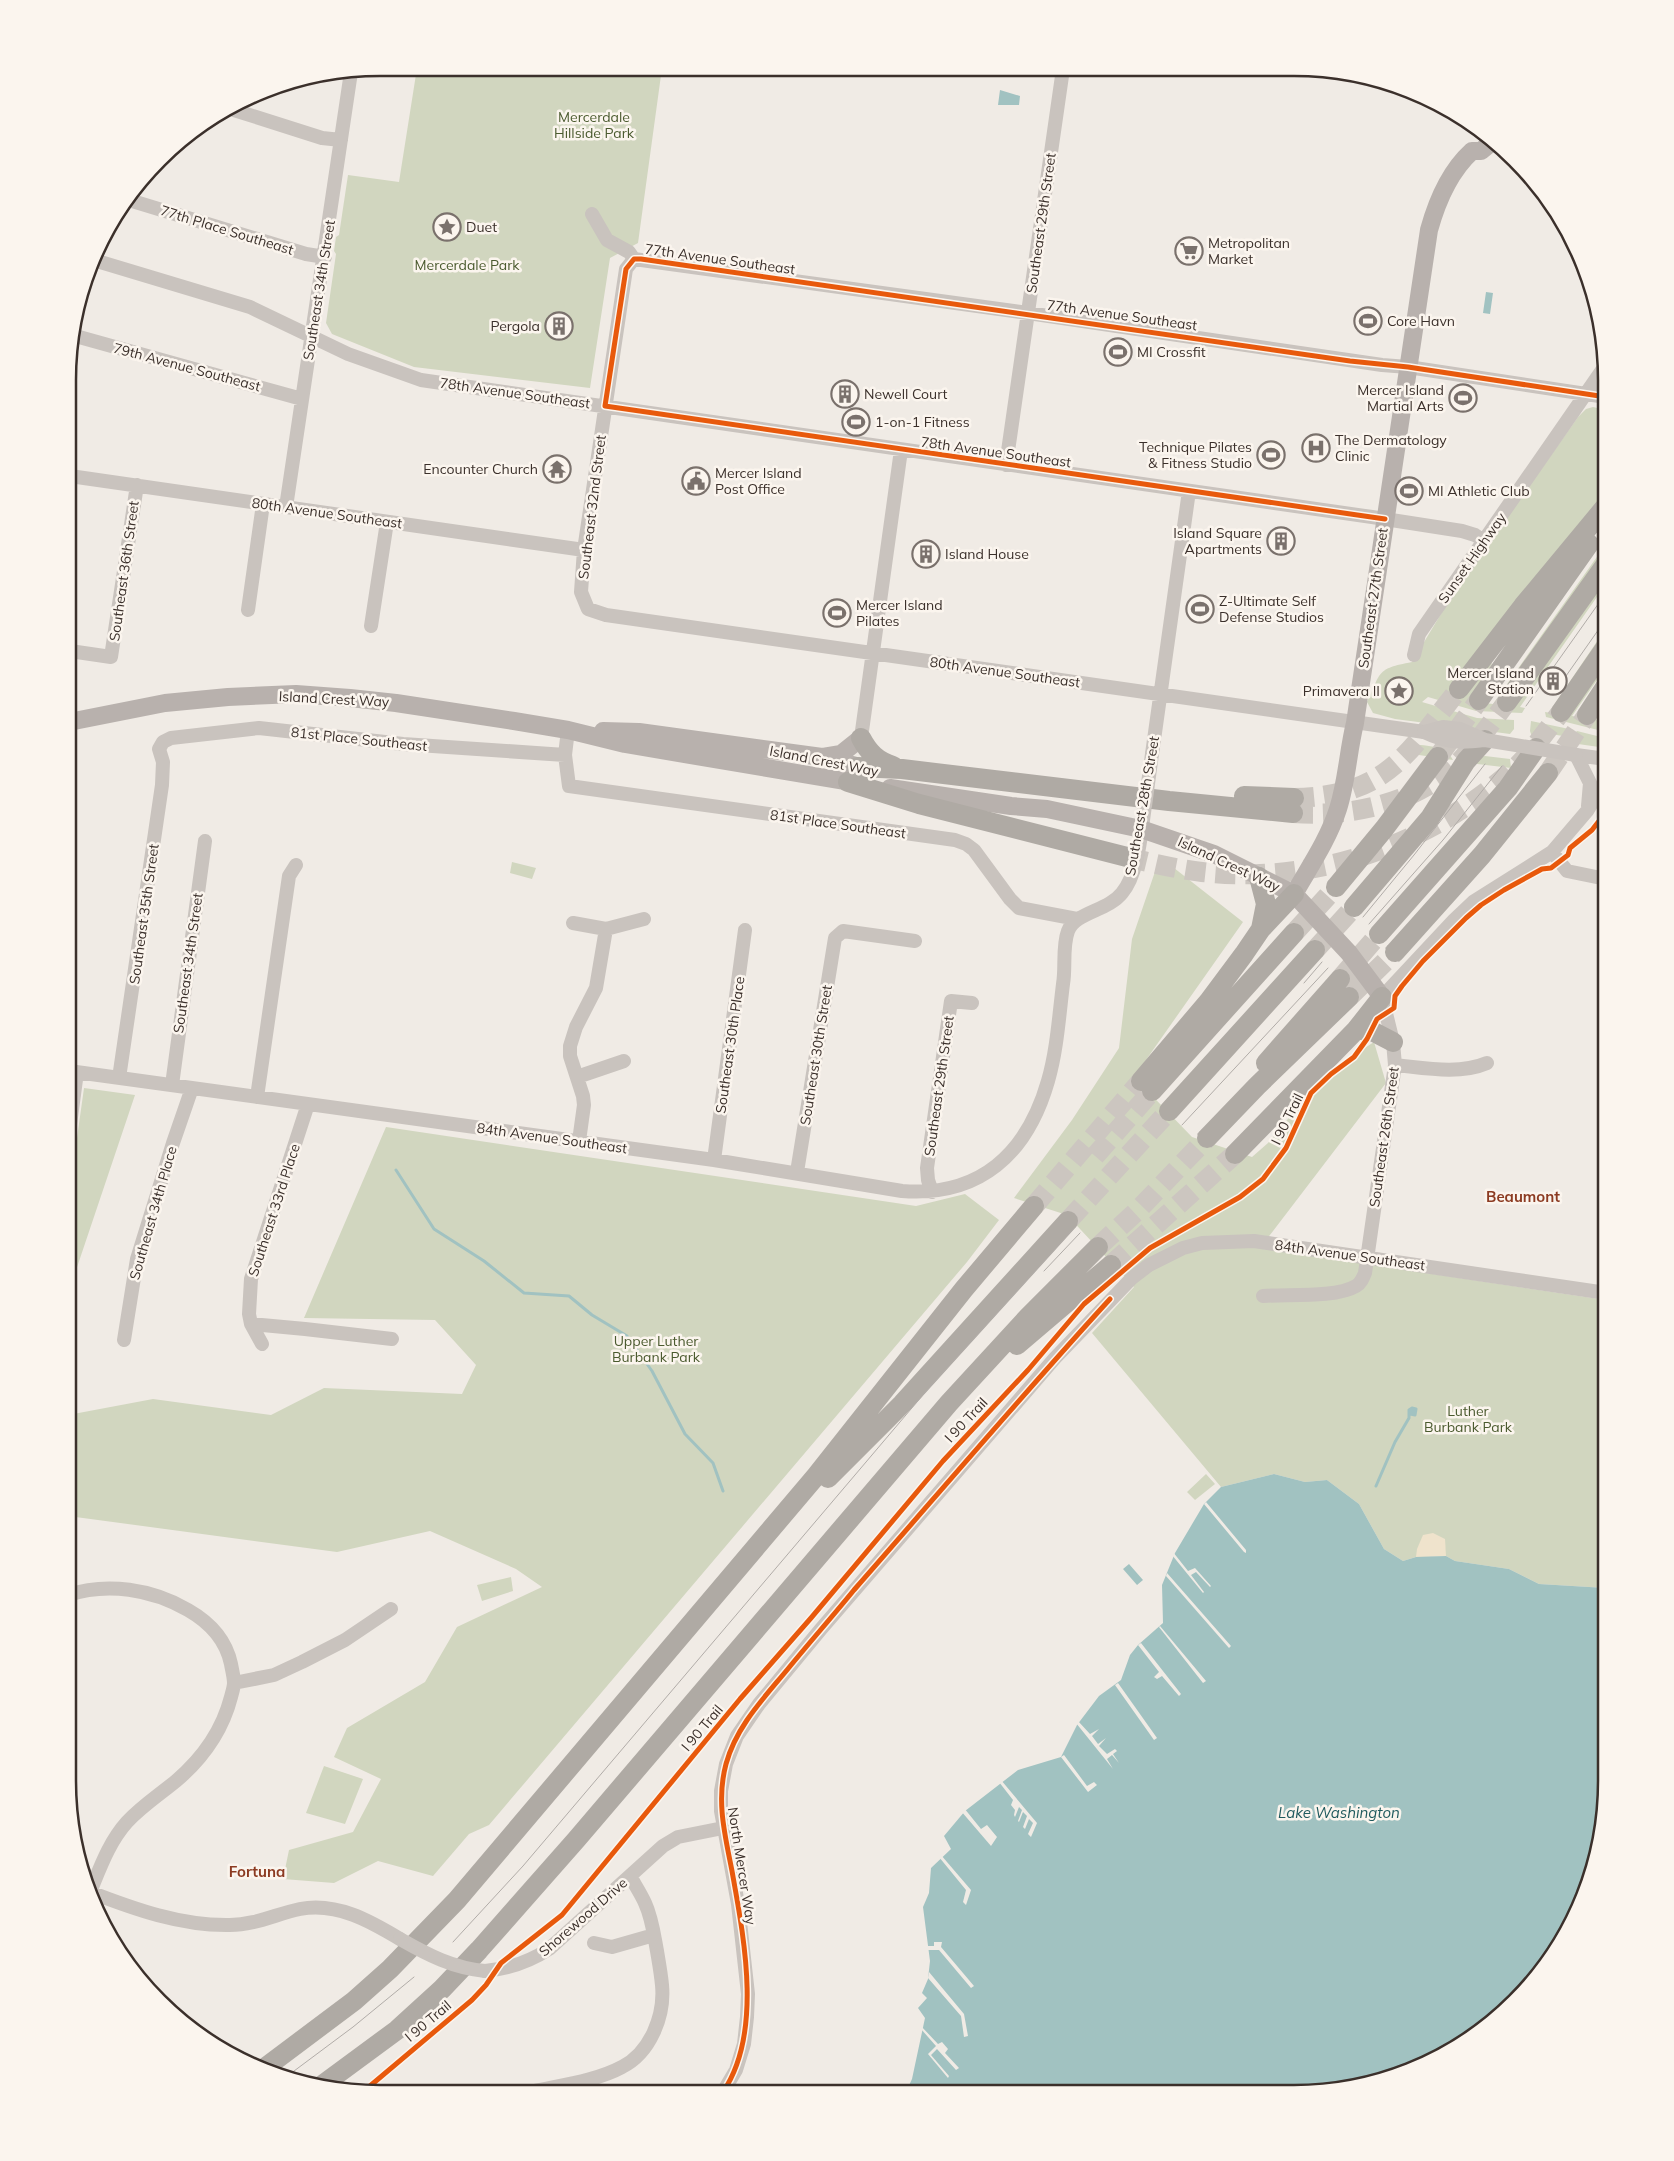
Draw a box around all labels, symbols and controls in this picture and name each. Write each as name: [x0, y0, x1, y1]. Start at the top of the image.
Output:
park label: Mercerdale Hillside Park: [554, 108, 635, 142]
street label: Southeast 29th Street: [1022, 152, 1060, 294]
street label: 77th Place Southeast: [158, 201, 296, 259]
place icon: Duet: [432, 212, 462, 242]
place label: Duet: [466, 218, 497, 236]
street label: Southeast 34th Street: [299, 219, 339, 361]
place label: Metropolitan Market: [1208, 234, 1290, 268]
supermarket icon: Metropolitan Market: [1174, 236, 1204, 266]
street label: 77th Avenue Southeast: [644, 240, 796, 278]
park label: Mercerdale Park: [415, 256, 520, 274]
street label: 77th Avenue Southeast: [1046, 296, 1198, 334]
sports icon: Core Havn: [1353, 306, 1383, 336]
building icon: Pergola: [544, 311, 574, 341]
place label: Core Havn: [1387, 312, 1455, 330]
place label: Pergola: [490, 317, 540, 335]
sports icon: MI Crossfit: [1103, 337, 1133, 367]
street label: 79th Avenue Southeast: [111, 339, 263, 395]
place label: MI Crossfit: [1137, 343, 1206, 361]
street label: 78th Avenue Southeast: [439, 374, 591, 412]
building icon: Newell Court: [830, 379, 860, 409]
place label: Mercer Island Martial Arts: [1357, 381, 1444, 415]
sports icon: Mercer Island Martial Arts: [1448, 383, 1478, 413]
place label: Newell Court: [864, 385, 948, 403]
sports icon: 1-on-1 Fitness: [841, 407, 871, 437]
place label: 1-on-1 Fitness: [875, 413, 970, 431]
place label: The Dermatology Clinic: [1335, 431, 1447, 465]
street label: 78th Avenue Southeast: [920, 433, 1072, 471]
hospital icon: The Dermatology Clinic: [1301, 433, 1331, 463]
street label: Southeast 32nd Street: [574, 434, 610, 580]
place label: Technique Pilates & Fitness Studio: [1139, 438, 1252, 472]
sports icon: Technique Pilates & Fitness Studio: [1256, 440, 1286, 470]
temple icon: Encounter Church: [542, 454, 572, 484]
place label: Encounter Church: [423, 460, 538, 478]
place label: Mercer Island Post Office: [715, 464, 802, 498]
public building icon: Mercer Island Post Office: [681, 466, 711, 496]
sports icon: MI Athletic Club: [1394, 476, 1424, 506]
place label: MI Athletic Club: [1428, 482, 1530, 500]
street label: 80th Avenue Southeast: [251, 494, 403, 532]
street label: Southeast 36th Street: [105, 500, 143, 642]
street label: Sunset Highway: [1434, 509, 1510, 607]
place label: Island Square Apartments: [1173, 524, 1262, 558]
building icon: Island Square Apartments: [1266, 526, 1296, 556]
street label: Southeast 27th Street: [1354, 527, 1392, 669]
building icon: Island House: [911, 539, 941, 569]
place label: Island House: [945, 545, 1029, 563]
place label: Z-Ultimate Self Defense Studios: [1219, 592, 1324, 626]
sports icon: Z-Ultimate Self Defense Studios: [1185, 594, 1215, 624]
place label: Mercer Island Pilates: [856, 596, 943, 630]
sports icon: Mercer Island Pilates: [822, 598, 852, 628]
street label: 80th Avenue Southeast: [929, 653, 1081, 691]
place label: Mercer Island Station: [1447, 664, 1534, 698]
building icon: Mercer Island Station: [1538, 666, 1568, 696]
place icon: Primavera II: [1384, 676, 1414, 706]
place label: Primavera II: [1303, 682, 1380, 700]
street label: Island Crest Way: [278, 687, 390, 711]
street label: 81st Place Southeast: [290, 723, 428, 755]
street label: Southeast 28th Street: [1121, 735, 1163, 877]
street label: Island Crest Way: [768, 742, 881, 781]
street label: 81st Place Southeast: [769, 806, 907, 842]
street label: Island Crest Way: [1175, 832, 1283, 896]
street label: Southeast 35th Street: [125, 843, 163, 985]
street label: Southeast 34th Street: [169, 892, 207, 1034]
street label: Southeast 30th Place: [711, 975, 749, 1115]
street label: Southeast 30th Street: [796, 984, 836, 1126]
street label: Southeast 29th Street: [920, 1015, 958, 1157]
street label: Southeast 26th Street: [1365, 1066, 1403, 1208]
street label: I 90 Trail: [1267, 1090, 1307, 1148]
street label: 84th Avenue Southeast: [476, 1119, 628, 1157]
street label: Southeast 33rd Place: [244, 1141, 304, 1279]
street label: Southeast 34th Place: [125, 1144, 181, 1282]
district label: Beaumont: [1486, 1187, 1560, 1206]
street label: 84th Avenue Southeast: [1274, 1236, 1426, 1274]
park label: Upper Luther Burbank Park: [612, 1332, 701, 1366]
street label: I 90 Trail: [941, 1394, 991, 1446]
park label: Luther Burbank Park: [1424, 1402, 1513, 1436]
street label: I 90 Trail: [677, 1701, 727, 1755]
water label: Lake Washington: [1278, 1803, 1400, 1822]
street label: North Mercer Way: [724, 1806, 760, 1927]
district label: Fortuna: [229, 1862, 285, 1881]
street label: Shorewood Drive: [535, 1874, 631, 1960]
street label: I 90 Trail: [401, 1996, 455, 2046]

